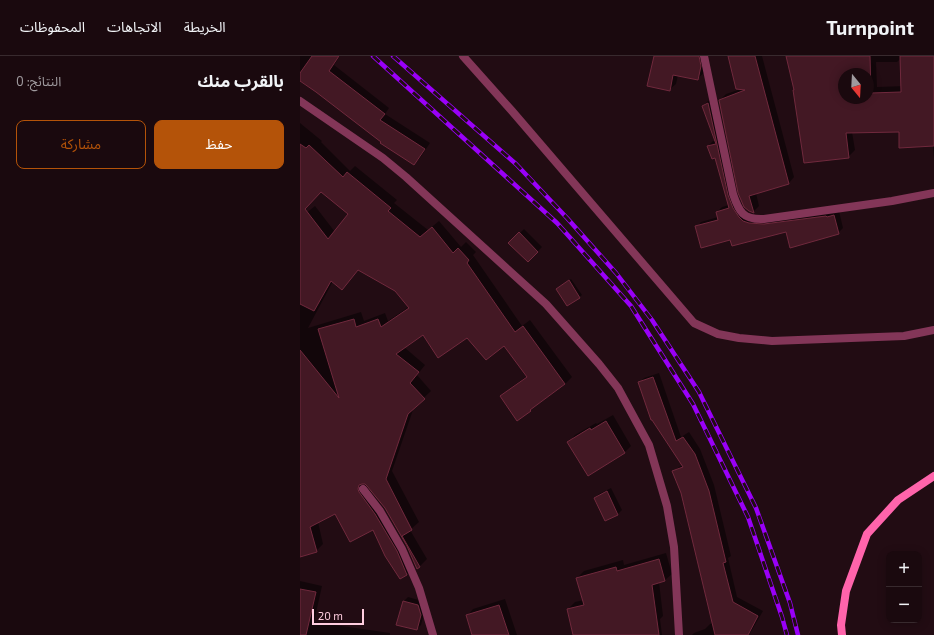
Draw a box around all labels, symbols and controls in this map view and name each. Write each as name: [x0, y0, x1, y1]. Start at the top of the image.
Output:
text: Turnpoint: [826, 16, 914, 39]
text: المحفوظات: [20, 18, 85, 35]
text: الاتجاهات: [107, 18, 162, 35]
text: الخريطة: [184, 18, 226, 35]
north arrow: [838, 68, 874, 104]
text: بالقرب منك: [197, 70, 284, 90]
text: النتائج: 0: [16, 73, 61, 89]
button: مشاركة: [16, 120, 146, 169]
button: حفظ: [154, 120, 284, 169]
map controls: [886, 551, 922, 623]
button: +: [886, 551, 922, 587]
button: −: [886, 587, 922, 623]
scale bar: [312, 607, 364, 626]
text: 20 m: [318, 609, 343, 622]

